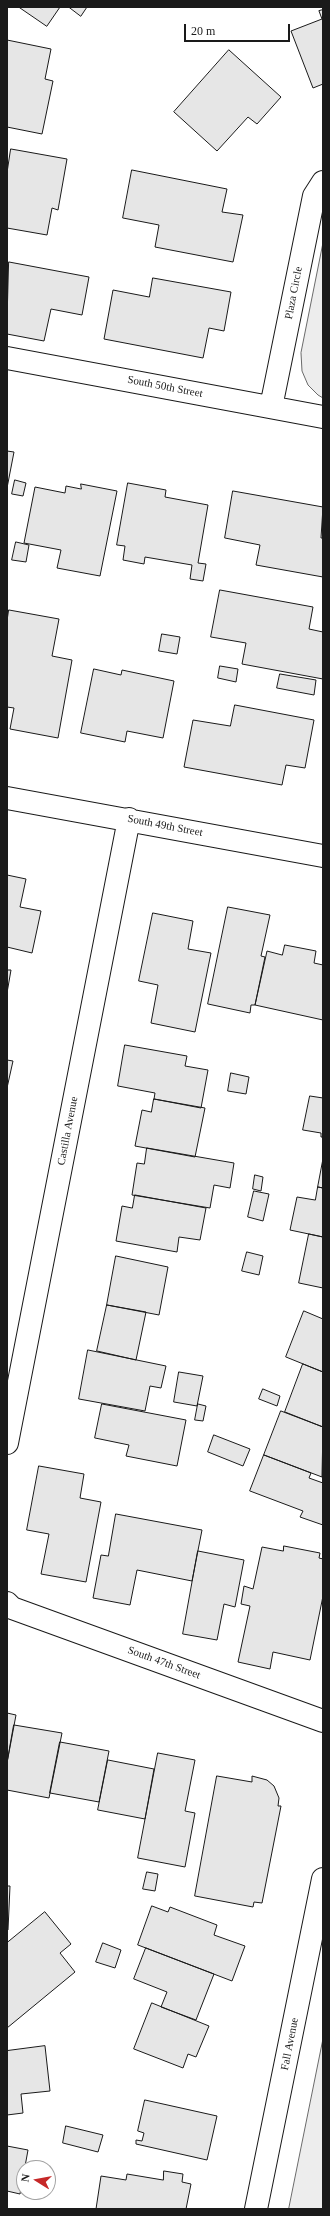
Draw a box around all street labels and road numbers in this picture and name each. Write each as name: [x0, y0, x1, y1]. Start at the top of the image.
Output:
street label: Plaza Circle: [282, 266, 306, 320]
street label: South 50th Street: [126, 373, 204, 401]
street label: South 49th Street: [126, 812, 204, 840]
street label: Castilla Avenue: [55, 1096, 81, 1166]
street label: South 47th Street: [126, 1644, 202, 1682]
street label: Fall Avenue: [278, 2017, 302, 2071]

